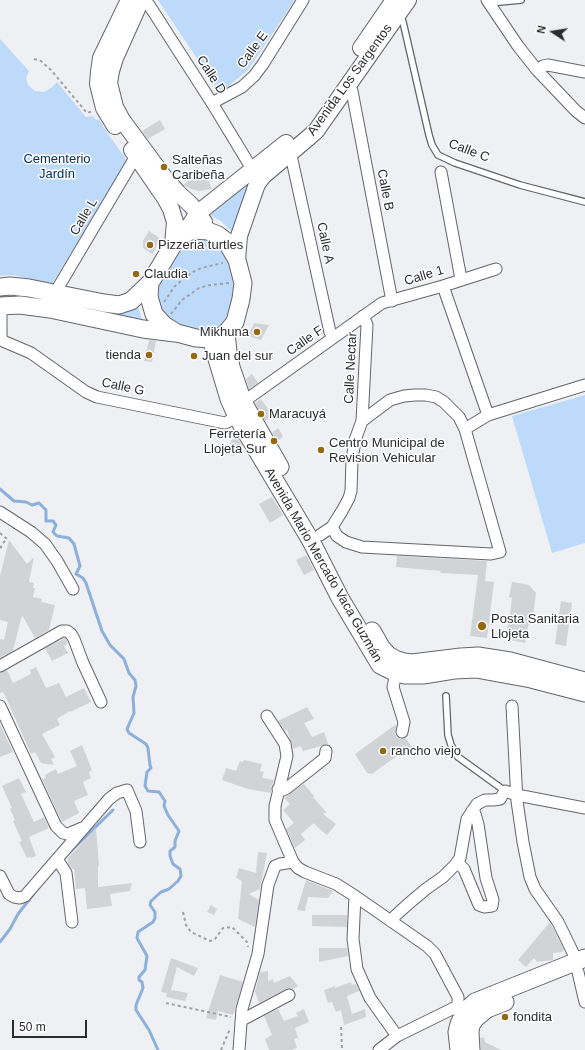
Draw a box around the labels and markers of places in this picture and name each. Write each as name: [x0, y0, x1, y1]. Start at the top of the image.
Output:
place label: Salteñas Caribeña: [172, 152, 225, 183]
marker: Salteñas Caribeña: [159, 162, 169, 172]
place label: Pizzeria turtles: [158, 237, 243, 253]
marker: Pizzeria turtles: [145, 240, 155, 250]
place label: Claudia: [144, 266, 188, 282]
marker: Claudia: [131, 269, 141, 279]
place label: Mikhuna: [200, 324, 249, 340]
marker: Mikhuna: [252, 327, 262, 337]
place label: tienda: [106, 347, 141, 363]
place label: Juan del sur: [202, 348, 273, 364]
marker: tienda: [144, 350, 154, 360]
marker: Juan del sur: [189, 351, 199, 361]
place label: Maracuyá: [269, 406, 326, 422]
marker: Maracuyá: [256, 409, 266, 419]
place label: Ferretería Llojeta Sur: [204, 426, 266, 457]
place label: Centro Municipal de Revision Vehicular: [329, 435, 445, 466]
marker: Ferretería Llojeta Sur: [269, 436, 279, 446]
marker: Centro Municipal de Revision Vehicular: [316, 445, 326, 455]
place label: Posta Sanitaria Llojeta: [491, 611, 579, 642]
marker: Posta Sanitaria Llojeta: [476, 620, 488, 632]
place label: rancho viejo: [391, 743, 461, 759]
marker: rancho viejo: [378, 746, 388, 756]
place label: fondita: [513, 1009, 552, 1025]
marker: fondita: [500, 1012, 510, 1022]

